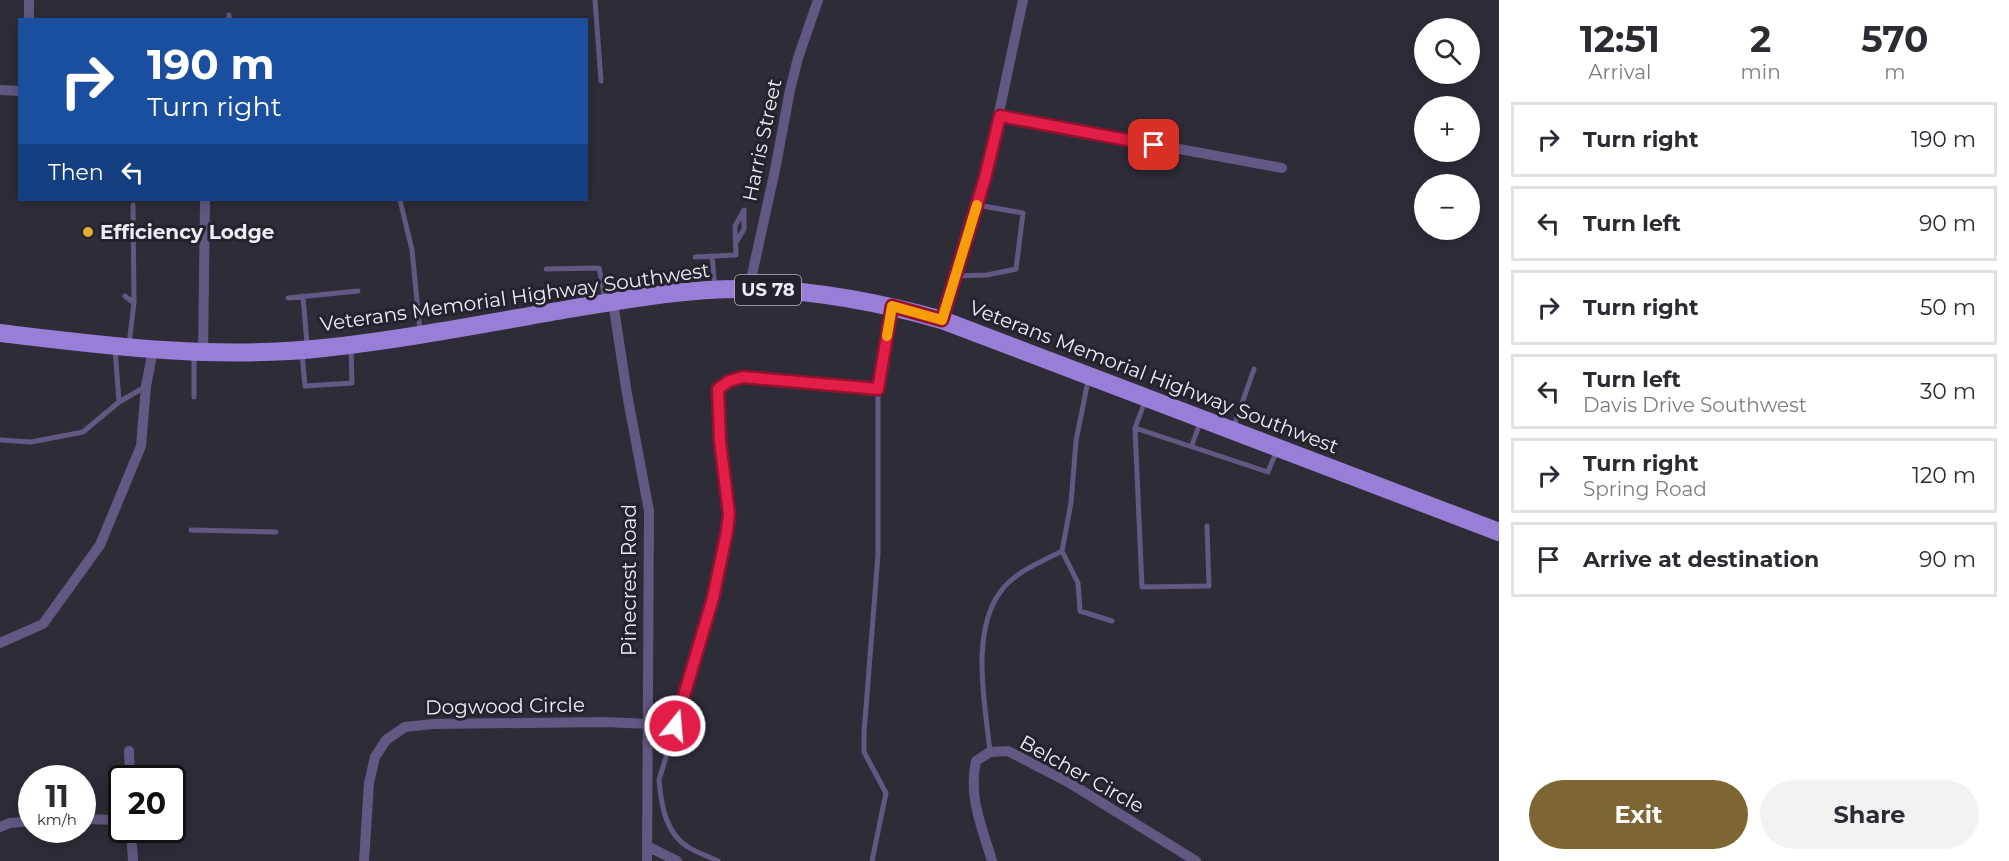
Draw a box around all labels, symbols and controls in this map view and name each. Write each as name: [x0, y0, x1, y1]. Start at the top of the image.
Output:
text: 12:51: [1580, 17, 1660, 61]
text: 2: [1750, 17, 1771, 61]
text: 570: [1861, 17, 1928, 61]
map controls: [1414, 18, 1480, 240]
button: search: [1414, 18, 1480, 84]
text: 190 m: [147, 38, 275, 90]
icon: right: [48, 42, 126, 120]
text: Arrival: [1588, 60, 1651, 84]
text: min: [1741, 60, 1781, 84]
text: m: [1884, 60, 1905, 84]
street label: Harris Street: [737, 77, 787, 203]
text: Turn right: [147, 90, 282, 123]
button: +: [1414, 96, 1480, 162]
pin: [1128, 119, 1179, 170]
icon: right: [1532, 123, 1565, 156]
text: Turn right: [1583, 126, 1698, 153]
text: 190 m: [1911, 126, 1976, 153]
icon: arrive: [1137, 128, 1170, 161]
icon: left: [116, 156, 149, 189]
text: Then: [48, 159, 104, 186]
button: −: [1414, 174, 1480, 240]
icon: left: [1532, 207, 1565, 240]
text: Turn left: [1583, 210, 1681, 237]
text: 90 m: [1919, 210, 1976, 237]
place label: Efficiency Lodge: [100, 220, 274, 244]
marker: Efficiency Lodge: [81, 225, 95, 239]
street label: Veterans Memorial Highway Southwest: [319, 258, 711, 336]
road number: US 78: [735, 275, 801, 305]
icon: right: [1532, 291, 1565, 324]
text: Turn right: [1583, 294, 1698, 321]
text: 50 m: [1920, 294, 1976, 321]
street label: Veterans Memorial Highway Southwest: [966, 295, 1342, 459]
text: Turn left: [1583, 366, 1681, 393]
icon: left: [1532, 375, 1565, 408]
text: 30 m: [1920, 378, 1976, 405]
text: Davis Drive Southwest: [1583, 393, 1807, 417]
text: Turn right: [1583, 450, 1698, 477]
icon: right: [1532, 459, 1565, 492]
text: 120 m: [1912, 462, 1976, 489]
text: Spring Road: [1583, 477, 1707, 501]
street label: Pinecrest Road: [617, 504, 641, 656]
icon: arrive: [1532, 543, 1565, 576]
text: Arrive at destination: [1583, 546, 1819, 573]
text: 90 m: [1919, 546, 1976, 573]
street label: Dogwood Circle: [425, 693, 585, 719]
position arrow: [643, 694, 707, 758]
street label: Belcher Circle: [1016, 730, 1148, 818]
speed limit sign: 20: [108, 765, 186, 843]
text: 11: [45, 778, 69, 815]
button: Exit: [1529, 780, 1748, 849]
button: Share: [1760, 780, 1979, 849]
text: km/h: [37, 810, 77, 829]

